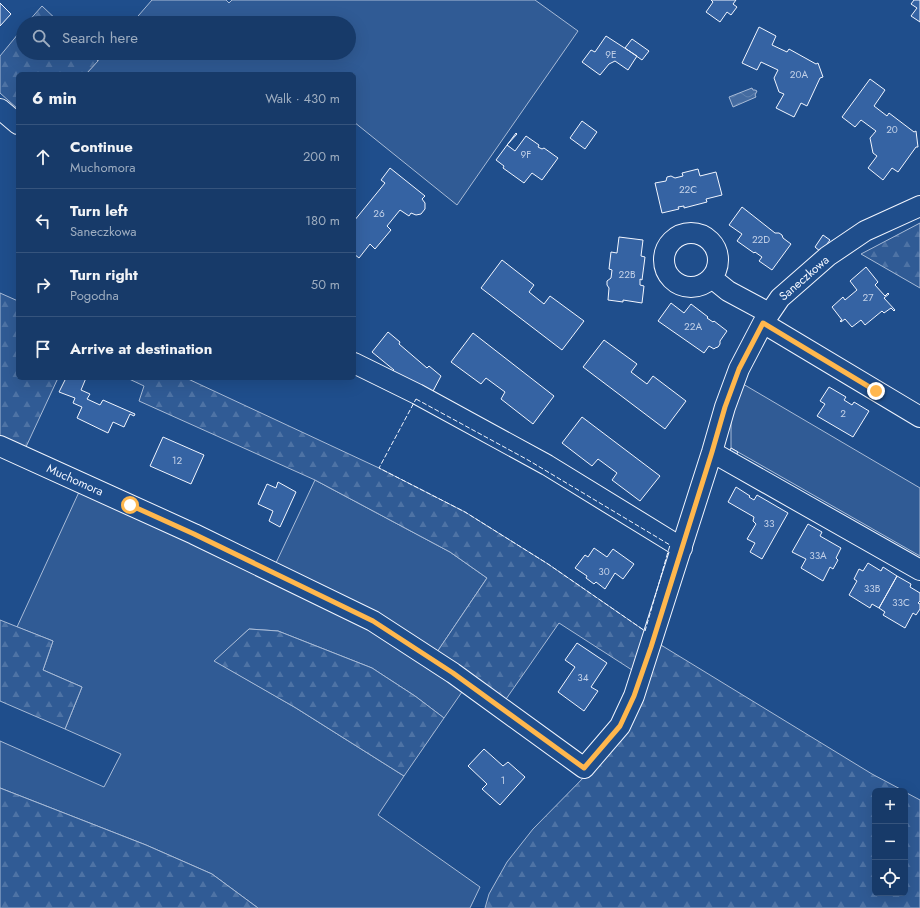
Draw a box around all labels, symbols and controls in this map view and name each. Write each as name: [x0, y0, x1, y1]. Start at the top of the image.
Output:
search box: [16, 16, 356, 60]
icon: search: [30, 27, 52, 49]
text: Search here: [62, 27, 138, 49]
house number: 9E: [605, 47, 617, 62]
house number: 20A: [790, 67, 809, 82]
text: 6 min: [32, 86, 77, 110]
text: Walk · 430 m: [265, 89, 340, 108]
house number: 20: [886, 122, 898, 137]
text: Continue: [70, 136, 133, 158]
icon: ahead: [32, 146, 54, 168]
text: 200 m: [303, 147, 340, 166]
house number: 9F: [521, 147, 531, 162]
text: Muchomora: [70, 158, 135, 177]
house number: 22C: [679, 182, 697, 197]
text: Turn left: [70, 200, 128, 222]
house number: 26: [373, 206, 385, 221]
icon: left: [32, 210, 54, 232]
text: 180 m: [305, 211, 340, 230]
text: Saneczkowa: [70, 222, 137, 241]
house number: 22D: [752, 232, 770, 247]
street label: Saneczkowa: [775, 251, 833, 305]
text: Turn right: [70, 264, 138, 286]
house number: 22B: [619, 267, 636, 282]
icon: right: [32, 274, 54, 296]
text: 50 m: [311, 275, 340, 294]
text: Pogodna: [70, 286, 119, 305]
house number: 27: [863, 290, 874, 305]
house number: 22A: [684, 319, 702, 334]
icon: arrive: [32, 338, 54, 360]
text: Arrive at destination: [70, 338, 212, 360]
route end: [867, 382, 885, 400]
house number: 2: [840, 406, 846, 421]
house number: 12: [172, 453, 182, 468]
street label: Muchomora: [44, 459, 106, 501]
route start: [121, 496, 139, 514]
house number: 33: [764, 516, 775, 531]
house number: 33A: [809, 548, 827, 563]
house number: 30: [598, 564, 610, 579]
house number: 33B: [864, 581, 881, 596]
house number: 33C: [892, 595, 910, 610]
house number: 34: [577, 670, 589, 685]
house number: 1: [501, 773, 505, 788]
map controls: [872, 788, 908, 896]
button: +: [872, 788, 908, 824]
button: −: [872, 824, 908, 860]
button: locate: [872, 860, 908, 896]

